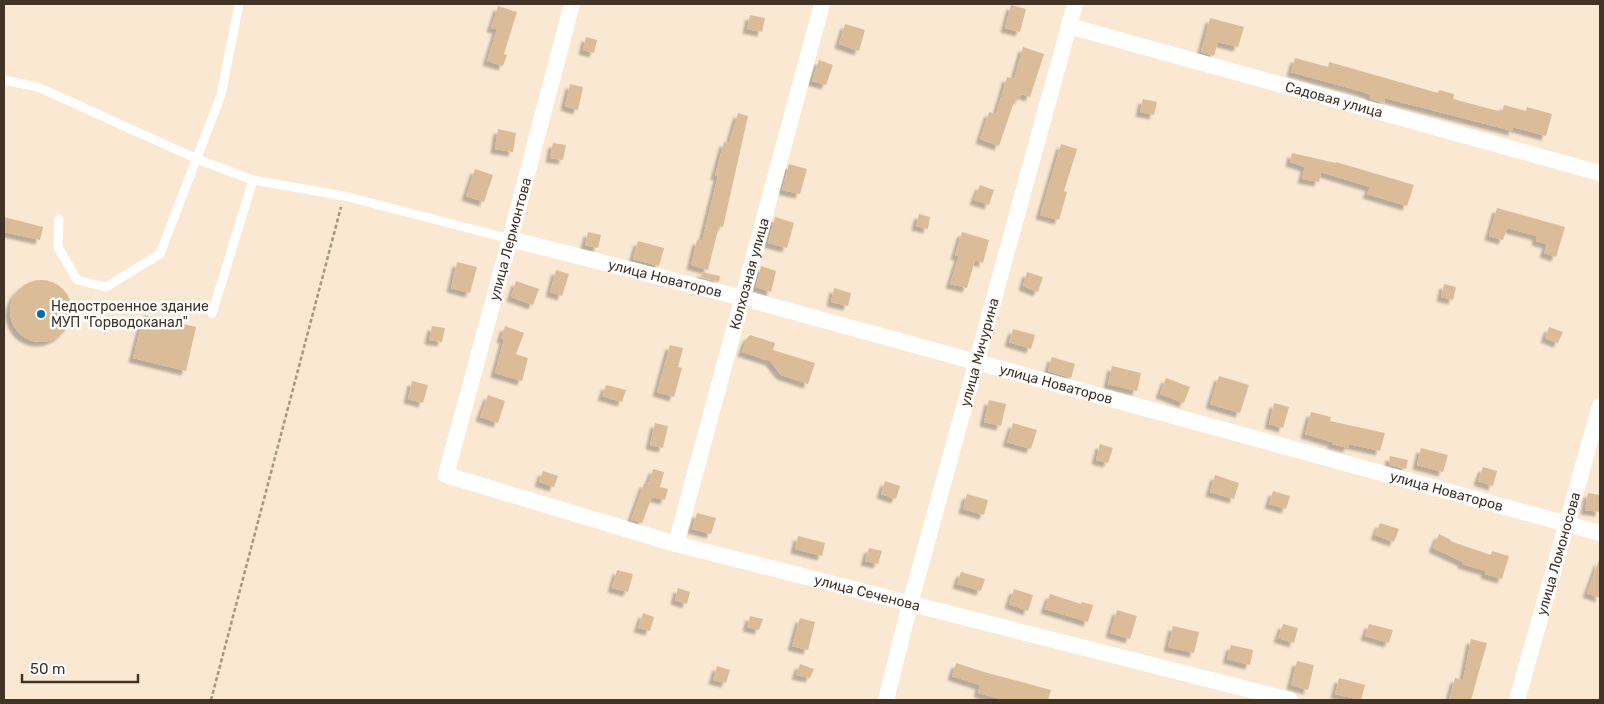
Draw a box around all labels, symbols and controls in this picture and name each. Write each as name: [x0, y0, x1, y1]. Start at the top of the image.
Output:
street label: Садовая улица: [1283, 78, 1385, 121]
street label: улица Лермонтова: [486, 176, 535, 302]
street label: Колхозная улица: [726, 216, 773, 332]
street label: улица Новаторов: [606, 256, 724, 301]
street label: улица Мичурина: [957, 296, 1003, 409]
place label: Недостроенное здание МУП "Горводоканал": [51, 298, 209, 331]
marker: Недостроенное здание МУП "Горводоканал": [35, 308, 47, 320]
street label: улица Новаторов: [997, 361, 1115, 408]
street label: улица Новаторов: [1388, 468, 1505, 515]
street label: улица Ломоносова: [1533, 490, 1584, 617]
street label: улица Сеченова: [812, 571, 922, 615]
scale bar: [22, 652, 139, 684]
text: 50 m: [30, 660, 65, 678]

